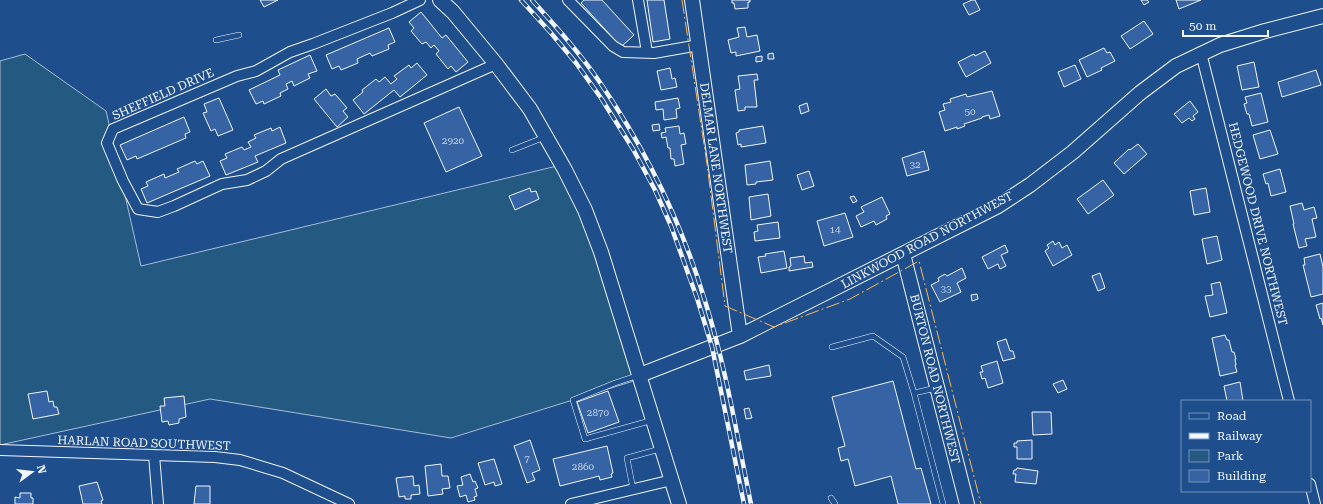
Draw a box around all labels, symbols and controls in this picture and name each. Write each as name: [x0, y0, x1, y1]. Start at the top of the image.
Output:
scale bar: [1183, 12, 1268, 38]
text: 50 m: [1189, 19, 1216, 33]
street label: SHEFFIELD DRIVE: [110, 65, 216, 123]
street label: DELMAR LANE NORTHWEST: [697, 82, 735, 254]
house number: 50: [964, 106, 976, 117]
street label: HEDGEWOOD DRIVE NORTHWEST: [1226, 121, 1290, 327]
house number: 2920: [442, 135, 465, 146]
house number: 32: [909, 159, 921, 170]
street label: LINKWOOD ROAD NORTHWEST: [839, 189, 1015, 291]
house number: 14: [829, 224, 841, 235]
house number: 33: [940, 283, 952, 294]
street label: BURTON ROAD NORTHWEST: [907, 293, 963, 465]
legend: [1181, 400, 1311, 492]
house number: 2870: [587, 407, 610, 418]
text: Road: [1217, 409, 1247, 423]
text: Railway: [1217, 429, 1263, 443]
street label: HARLAN ROAD SOUTHWEST: [57, 433, 231, 453]
text: Park: [1217, 449, 1244, 463]
north arrow: [12, 452, 52, 492]
house number: 7: [524, 453, 530, 464]
house number: 2860: [572, 461, 595, 472]
text: N: [34, 464, 49, 476]
text: Building: [1217, 469, 1266, 483]

